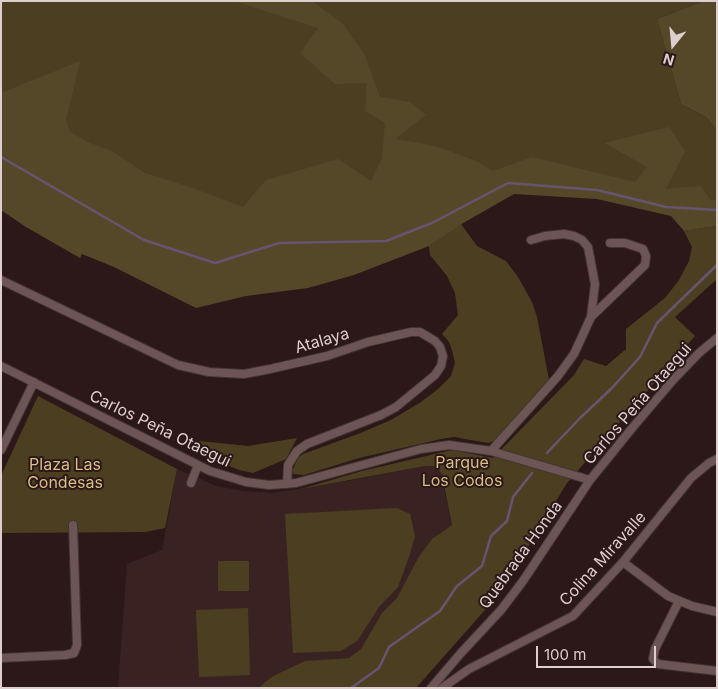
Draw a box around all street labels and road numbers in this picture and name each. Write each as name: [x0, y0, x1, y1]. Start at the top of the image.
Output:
street label: Atalaya: [293, 324, 351, 358]
street label: Carlos Peña Otaegui: [580, 339, 696, 469]
street label: Carlos Peña Otaegui: [86, 386, 234, 472]
street label: Quebrada Honda: [475, 497, 567, 613]
street label: Colina Miravalle: [556, 508, 650, 610]

